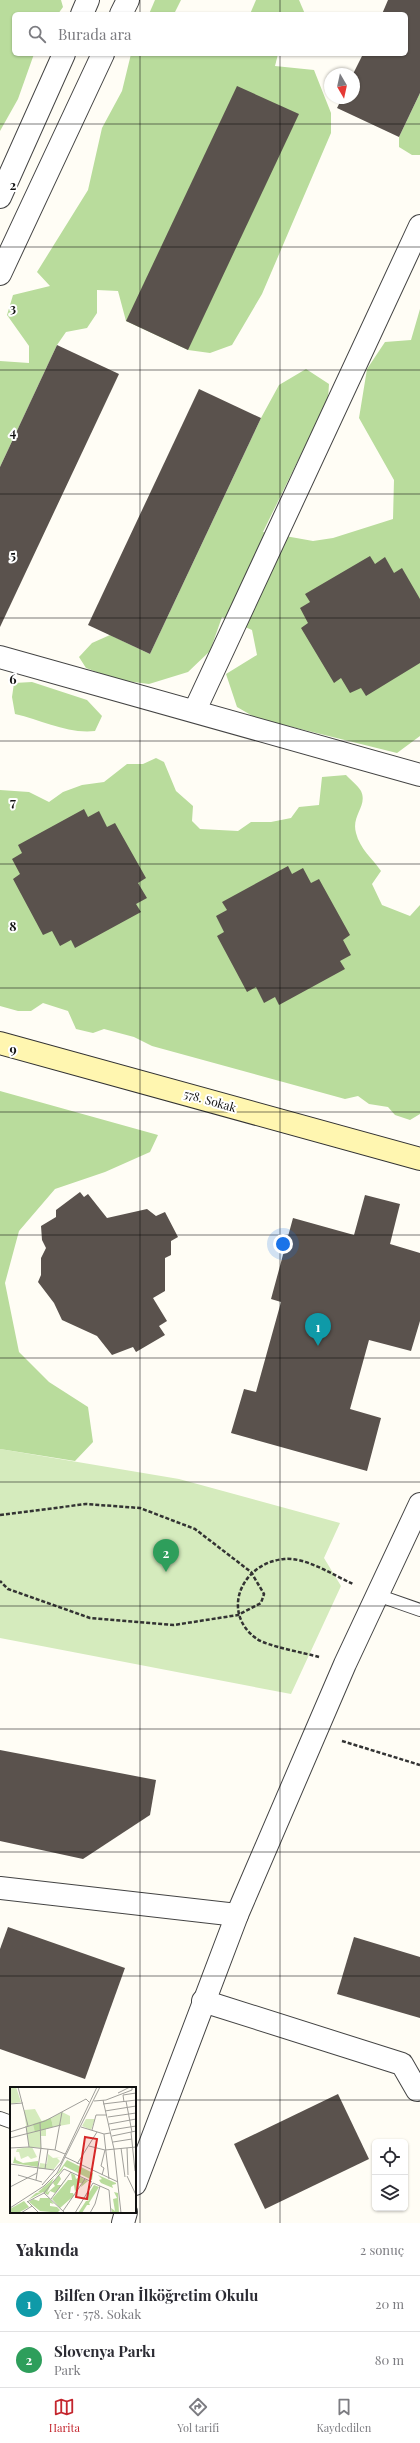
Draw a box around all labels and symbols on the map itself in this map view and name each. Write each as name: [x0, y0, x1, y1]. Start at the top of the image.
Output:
north arrow: [324, 68, 360, 104]
text: 2: [10, 176, 17, 193]
text: 3: [10, 299, 16, 316]
text: 4: [10, 423, 17, 440]
text: 5: [10, 546, 16, 563]
text: 6: [9, 670, 17, 687]
text: 7: [10, 793, 16, 810]
text: 8: [9, 917, 17, 934]
text: 9: [9, 1040, 17, 1057]
street label: 578. Sokak: [182, 1085, 239, 1115]
your location: [273, 1234, 293, 1254]
pin: 1: [305, 1313, 331, 1346]
pin: 2: [153, 1539, 179, 1572]
inset map: [10, 2087, 136, 2213]

